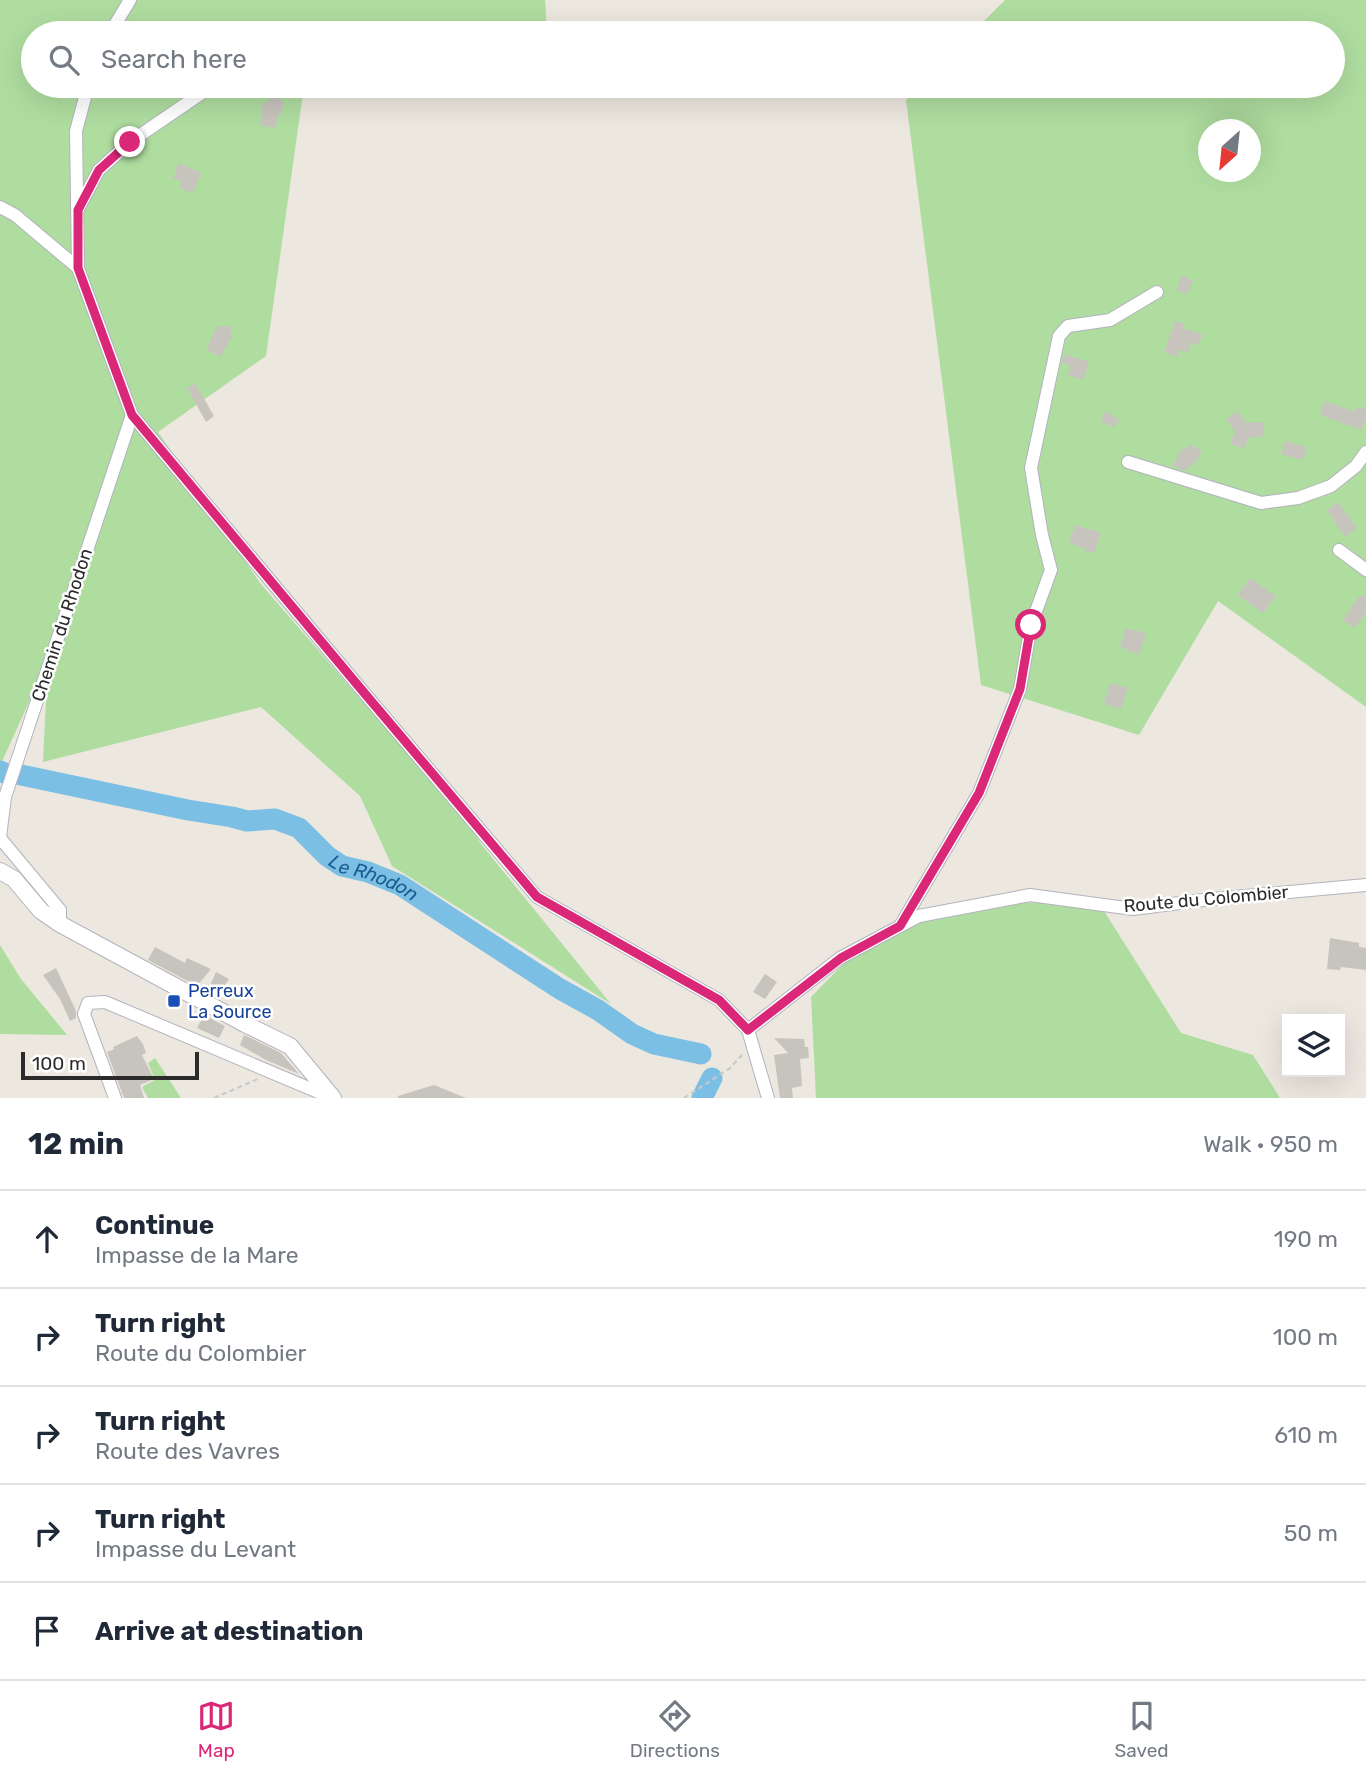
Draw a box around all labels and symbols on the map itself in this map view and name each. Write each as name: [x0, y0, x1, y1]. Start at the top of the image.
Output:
north arrow: [1198, 119, 1261, 182]
route end: [114, 126, 145, 157]
street label: Chemin du Rhodon: [27, 546, 97, 704]
route start: [1015, 609, 1046, 640]
water label: Le Rhodon: [325, 849, 423, 905]
street label: Route du Colombier: [1123, 881, 1289, 917]
place label: Perreux La Source: [188, 980, 272, 1023]
marker: Perreux La Source: [166, 993, 182, 1009]
scale bar: [21, 1049, 200, 1081]

